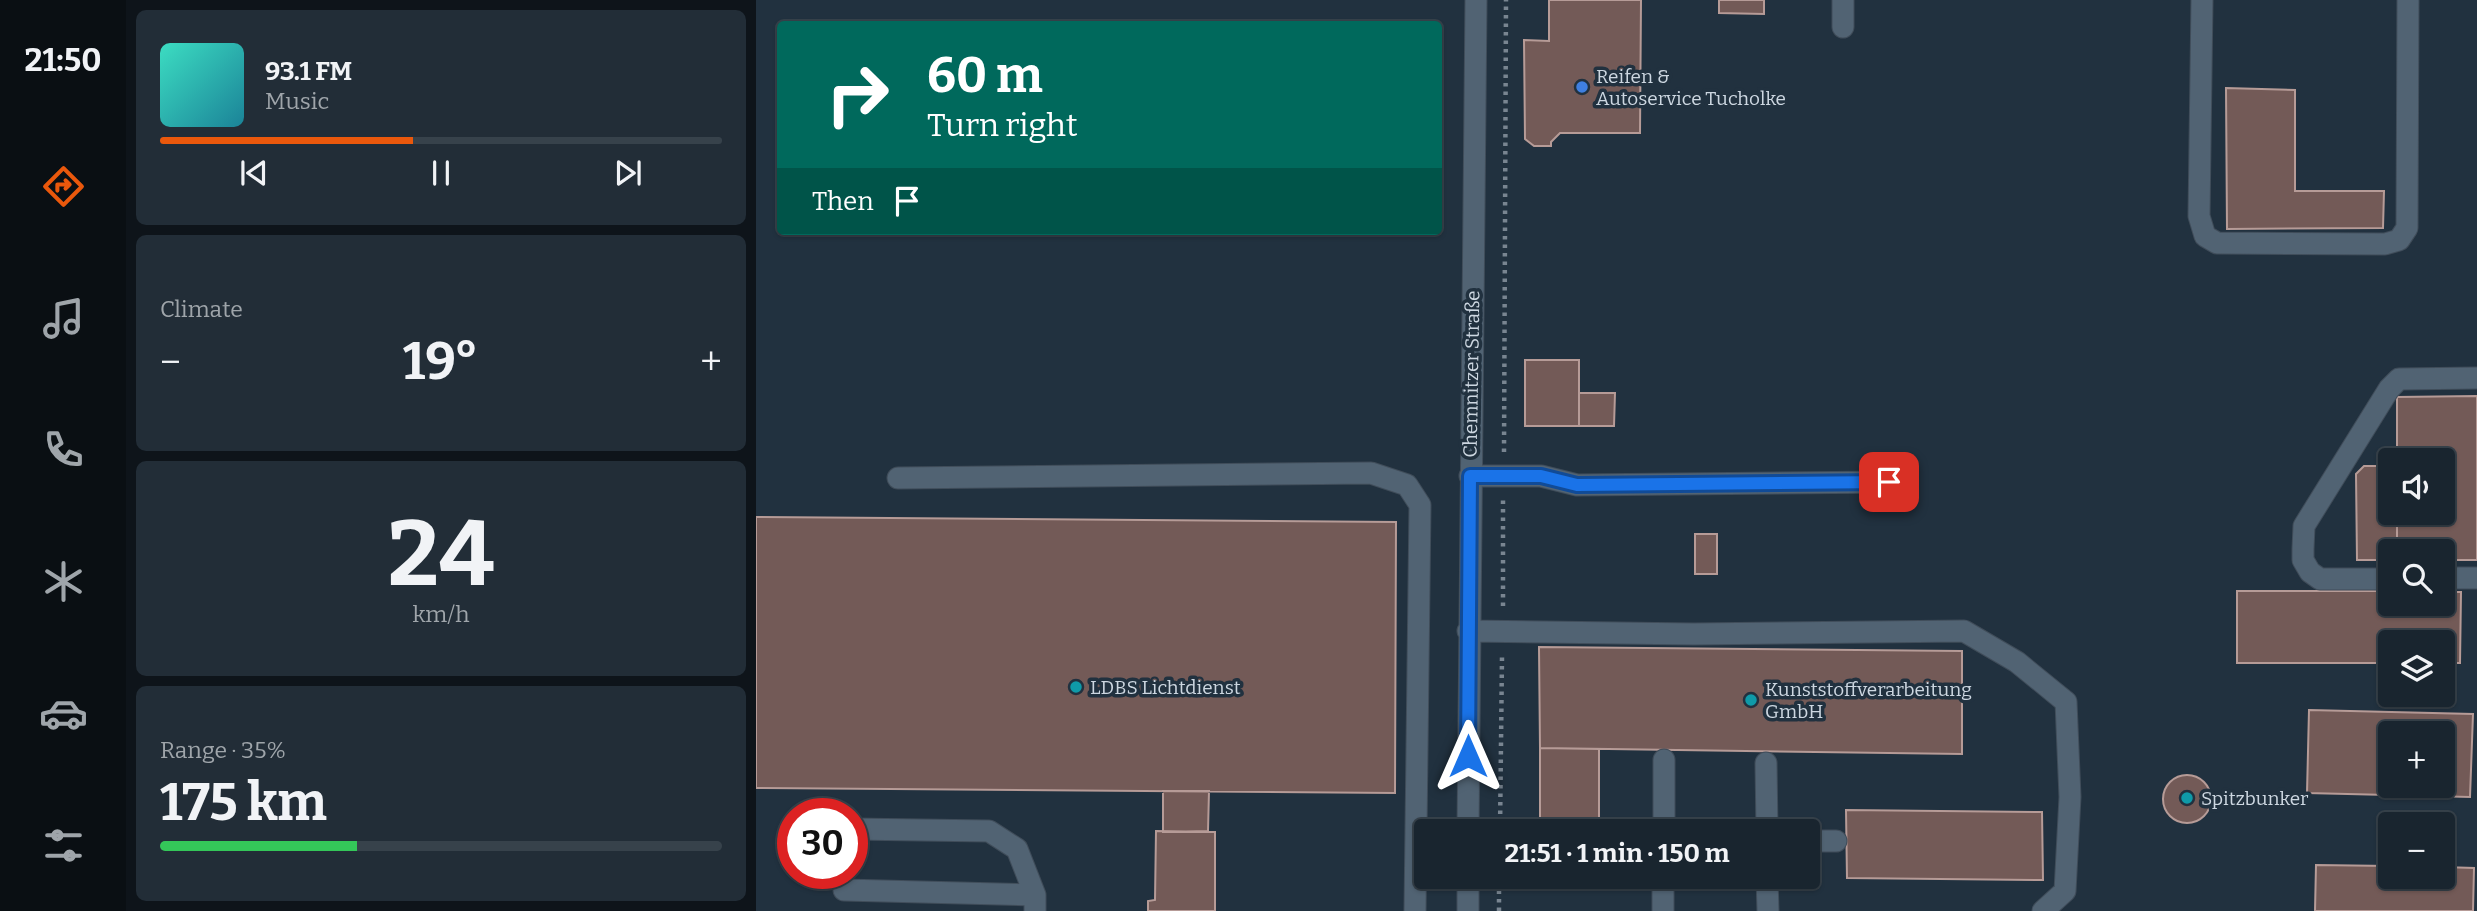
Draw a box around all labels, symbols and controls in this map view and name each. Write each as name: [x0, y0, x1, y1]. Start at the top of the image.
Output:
text: 21:50: [24, 41, 102, 79]
text: 60 m: [927, 46, 1043, 105]
icon: right: [812, 49, 903, 140]
text: 93.1 FM: [265, 56, 352, 87]
place label: Reifen & Autoservice Tucholke: [1596, 65, 1786, 110]
marker: Reifen & Autoservice Tucholke: [1574, 79, 1590, 95]
text: Music: [265, 87, 329, 115]
text: Turn right: [927, 106, 1078, 144]
icon: previous: [235, 154, 273, 192]
icon: pause: [422, 154, 460, 192]
icon: next: [609, 154, 647, 192]
icon: directions: [39, 162, 88, 211]
icon: arrive: [888, 182, 926, 220]
text: Then: [812, 186, 874, 217]
street label: Chemnitzer Straße: [1459, 290, 1484, 458]
icon: music: [39, 294, 88, 343]
text: Climate: [160, 295, 243, 323]
text: 19°: [403, 330, 478, 393]
text: −: [160, 339, 181, 385]
text: +: [700, 339, 722, 385]
icon: phone: [39, 425, 88, 474]
map controls: [2378, 448, 2455, 889]
button: sound: [2378, 448, 2455, 525]
pin: [1859, 452, 1919, 512]
icon: arrive: [1870, 463, 1908, 501]
text: 24: [388, 500, 494, 609]
button: search: [2378, 539, 2455, 616]
icon: climate: [39, 557, 88, 606]
text: km/h: [413, 600, 469, 628]
button: layers: [2378, 630, 2455, 707]
place label: LDBS Lichtdienst: [1090, 676, 1241, 699]
place label: Kunststoffverarbeitung GmbH: [1765, 678, 1972, 723]
marker: LDBS Lichtdienst: [1068, 679, 1084, 695]
icon: car: [39, 689, 88, 738]
marker: Kunststoffverarbeitung GmbH: [1743, 692, 1759, 708]
position arrow: [1431, 719, 1505, 793]
button: +: [2378, 721, 2455, 798]
text: Range · 35%: [160, 736, 286, 764]
text: 175 km: [160, 771, 327, 834]
place label: Spitzbunker: [2201, 787, 2309, 810]
marker: Spitzbunker: [2179, 790, 2195, 806]
speed limit sign: 30: [777, 798, 868, 889]
button: −: [2378, 812, 2455, 889]
icon: filters: [39, 821, 88, 870]
text: 21:51 · 1 min · 150 m: [1504, 838, 1730, 869]

